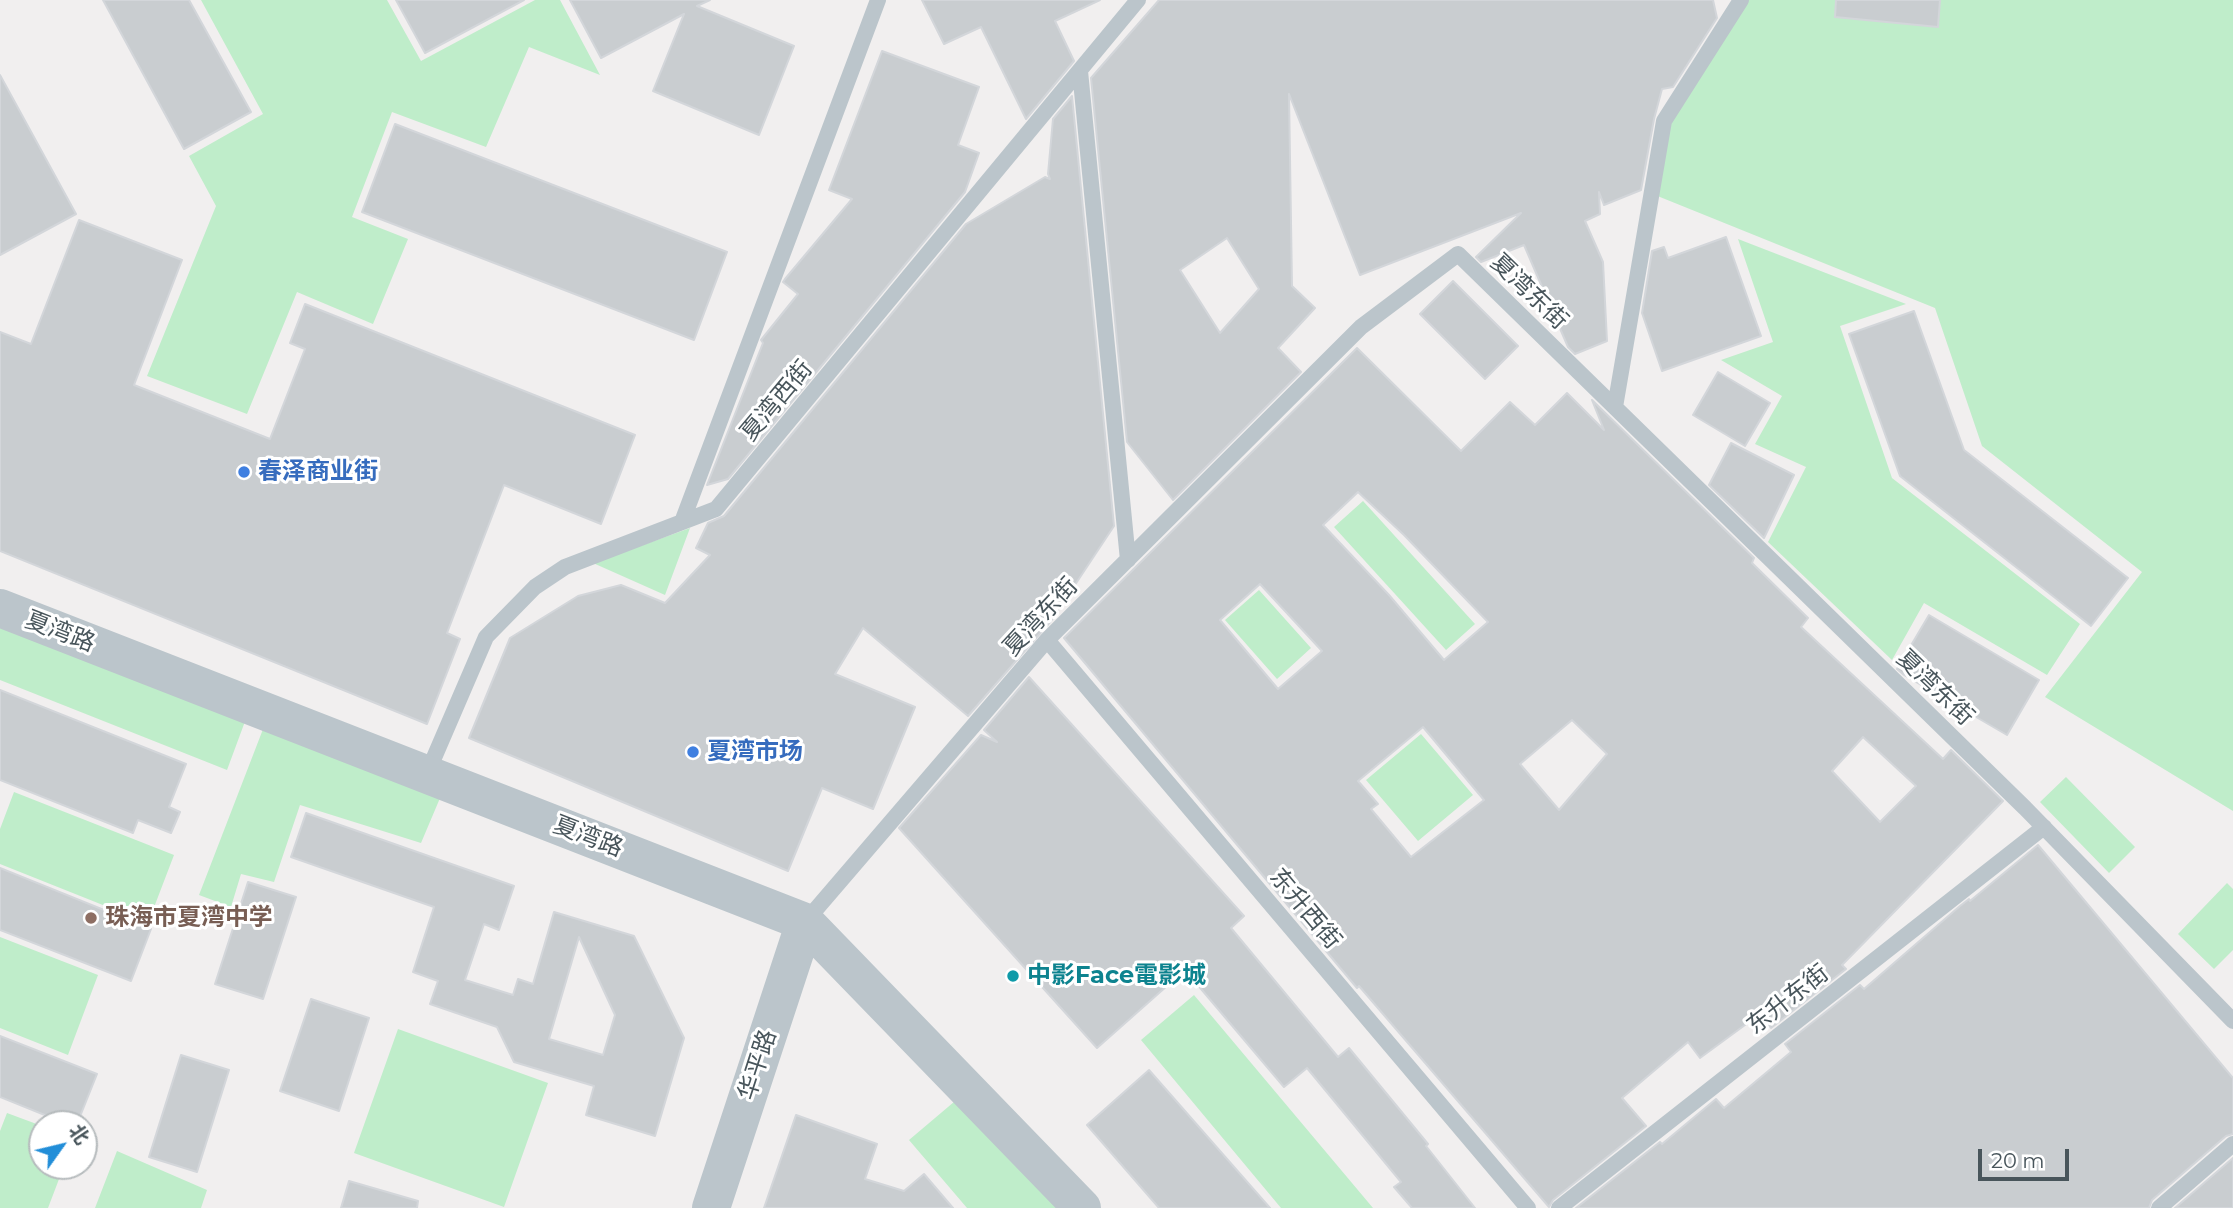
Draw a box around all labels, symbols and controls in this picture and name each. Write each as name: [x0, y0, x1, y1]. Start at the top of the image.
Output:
street label: 夏湾东街: [1484, 248, 1574, 336]
street label: 夏湾西街: [735, 355, 819, 447]
place label: 春泽商业街: [258, 458, 378, 486]
marker: 春泽商业街: [236, 464, 252, 480]
street label: 夏湾东街: [998, 572, 1084, 662]
street label: 夏湾路: [21, 606, 99, 658]
street label: 夏湾东街: [1890, 644, 1980, 732]
place label: 夏湾市场: [707, 738, 803, 766]
marker: 夏湾市场: [685, 744, 701, 760]
street label: 夏湾路: [549, 811, 627, 863]
street label: 东升西街: [1263, 863, 1347, 955]
place label: 珠海市夏湾中学: [105, 904, 273, 932]
marker: 珠海市夏湾中学: [83, 910, 99, 926]
street label: 东升东街: [1741, 959, 1835, 1041]
place label: 中影Face電影城: [1027, 962, 1206, 990]
marker: 中影Face電影城: [1005, 968, 1021, 984]
street label: 华平路: [733, 1026, 783, 1104]
north arrow: [28, 1110, 98, 1180]
text: 北: [64, 1120, 94, 1148]
scale bar: [1981, 1134, 2072, 1178]
text: 20 m: [1991, 1148, 2045, 1173]

